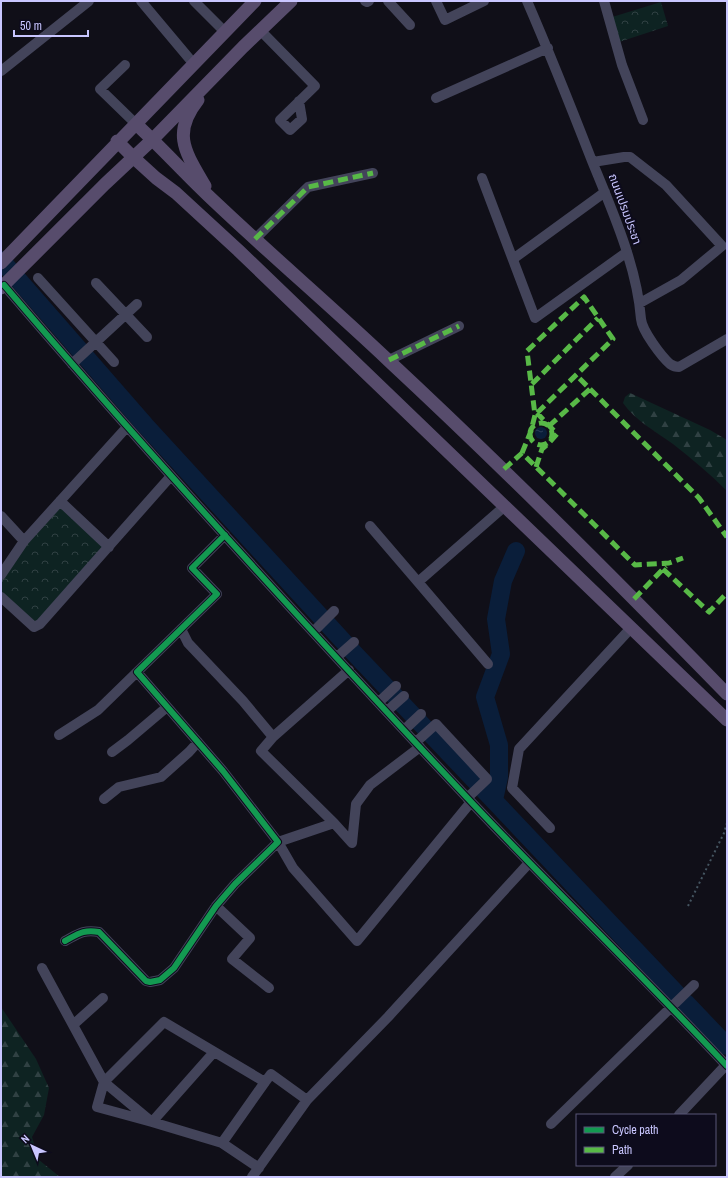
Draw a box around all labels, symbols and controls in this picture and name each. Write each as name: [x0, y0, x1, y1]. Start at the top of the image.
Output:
scale bar: [14, 12, 88, 38]
text: 50 m: [20, 18, 42, 34]
street label: ถนนเปรมประชา: [605, 171, 645, 247]
legend: [576, 1114, 716, 1166]
text: Cycle path: [612, 1122, 659, 1138]
north arrow: [12, 1126, 52, 1166]
text: N: [18, 1132, 32, 1146]
text: Path: [612, 1142, 632, 1158]

